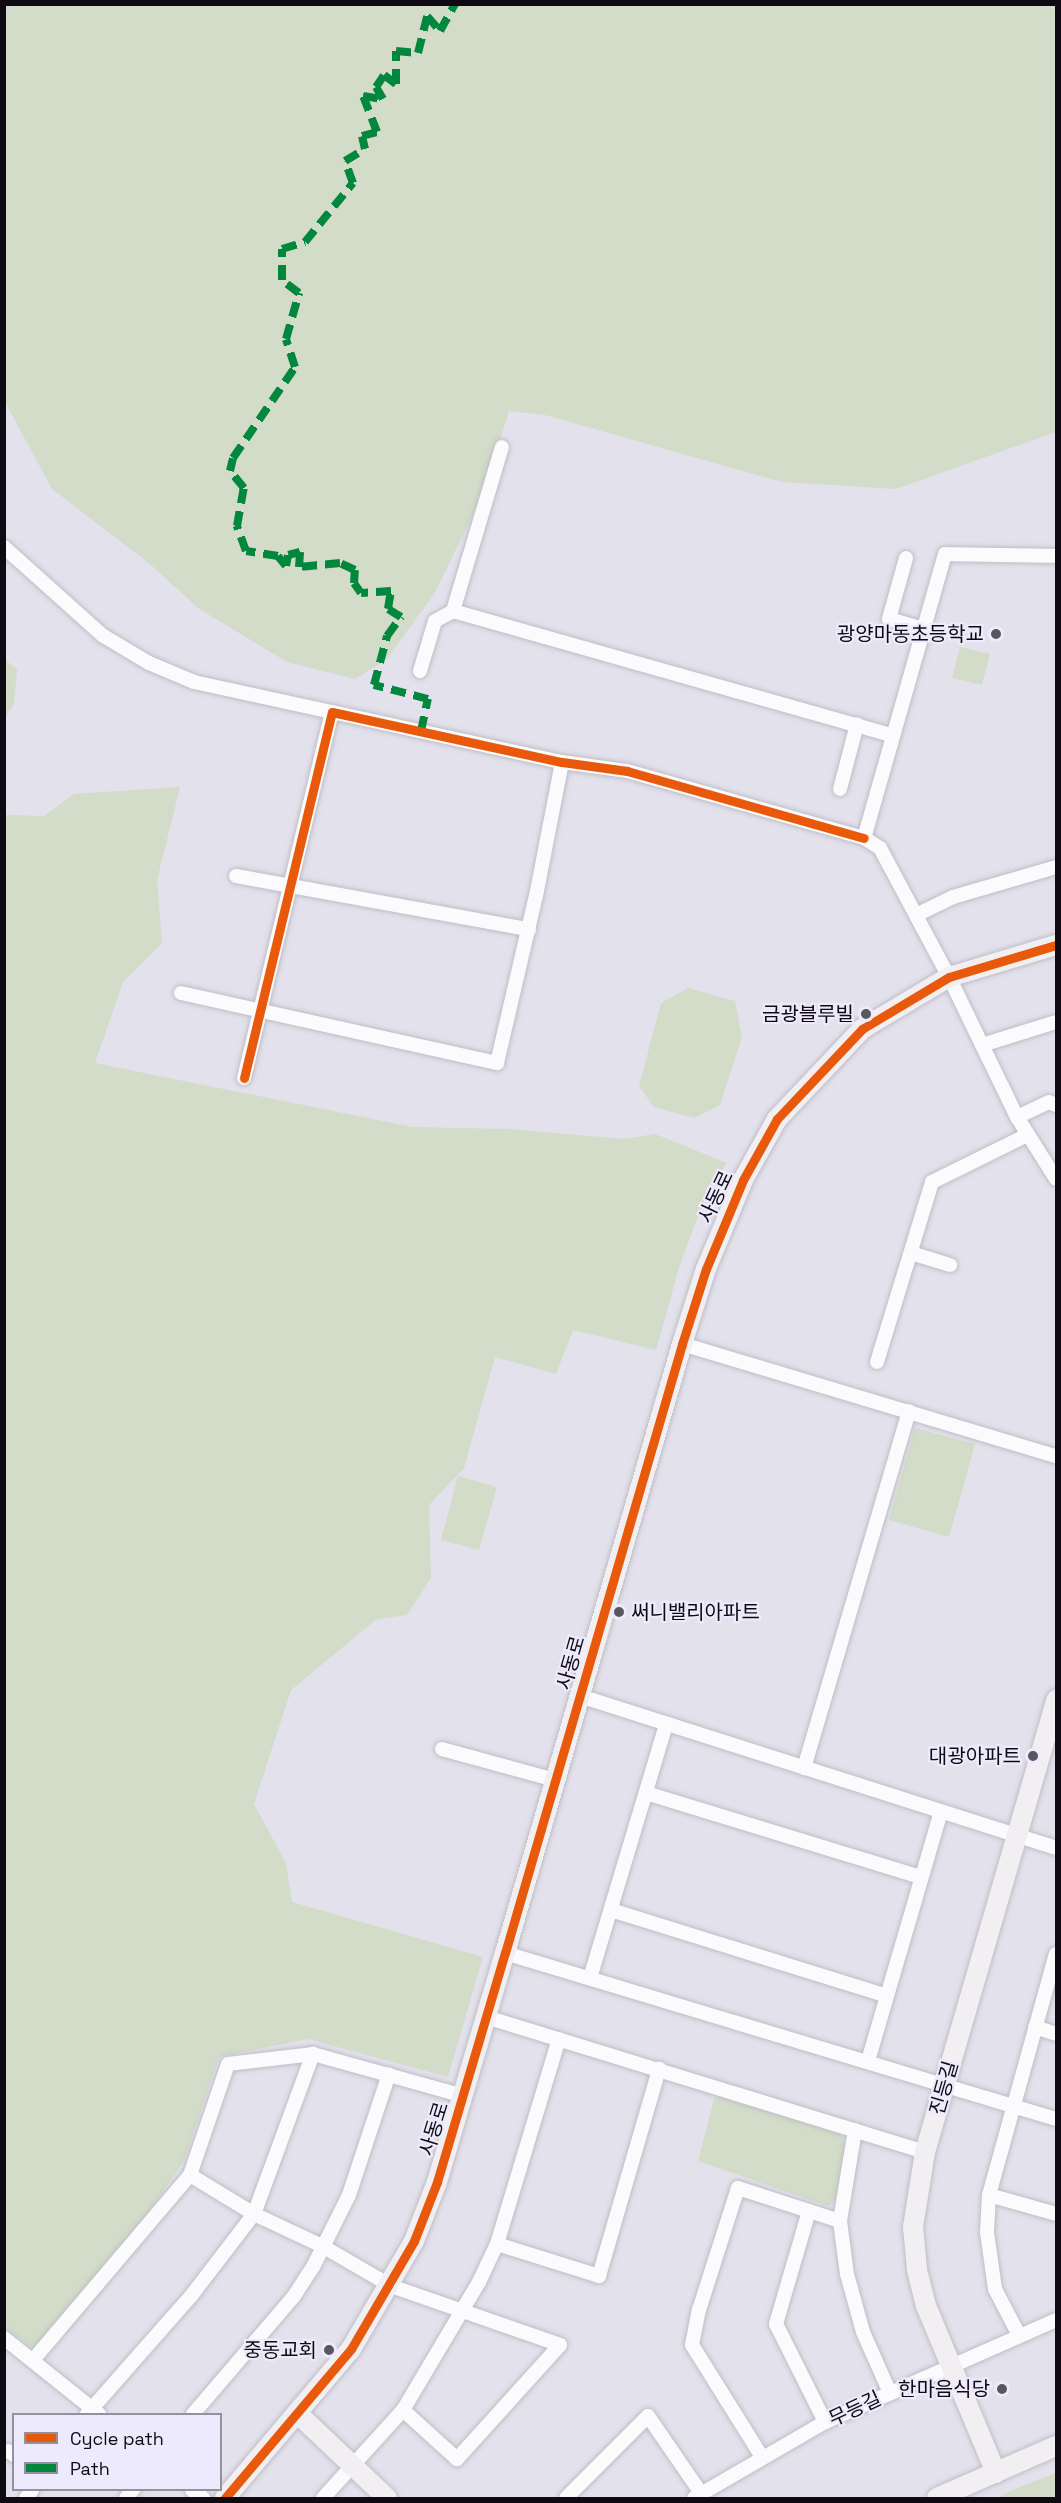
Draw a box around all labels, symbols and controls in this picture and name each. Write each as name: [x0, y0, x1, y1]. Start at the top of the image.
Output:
place label: 광양마동초등학교: [837, 622, 984, 646]
marker: 광양마동초등학교: [989, 627, 1003, 641]
place label: 금광블루빌: [762, 1002, 854, 1026]
marker: 금광블루빌: [859, 1007, 873, 1021]
street label: 사동로: [693, 1167, 739, 1227]
place label: 써니밸리아파트: [631, 1600, 760, 1624]
marker: 써니밸리아파트: [612, 1605, 626, 1619]
street label: 사동로: [552, 1633, 590, 1693]
place label: 대광아파트: [929, 1744, 1021, 1768]
marker: 대광아파트: [1026, 1749, 1040, 1763]
street label: 진등길: [925, 2058, 963, 2118]
street label: 사동로: [414, 2099, 454, 2159]
place label: 중동교회: [243, 2338, 317, 2362]
marker: 중동교회: [322, 2343, 336, 2357]
place label: 한마음식당: [898, 2377, 990, 2401]
marker: 한마음식당: [995, 2382, 1009, 2396]
street label: 무등길: [825, 2386, 885, 2432]
legend: [12, 2413, 222, 2491]
text: Cycle path: [70, 2427, 164, 2450]
text: Path: [70, 2457, 110, 2480]

